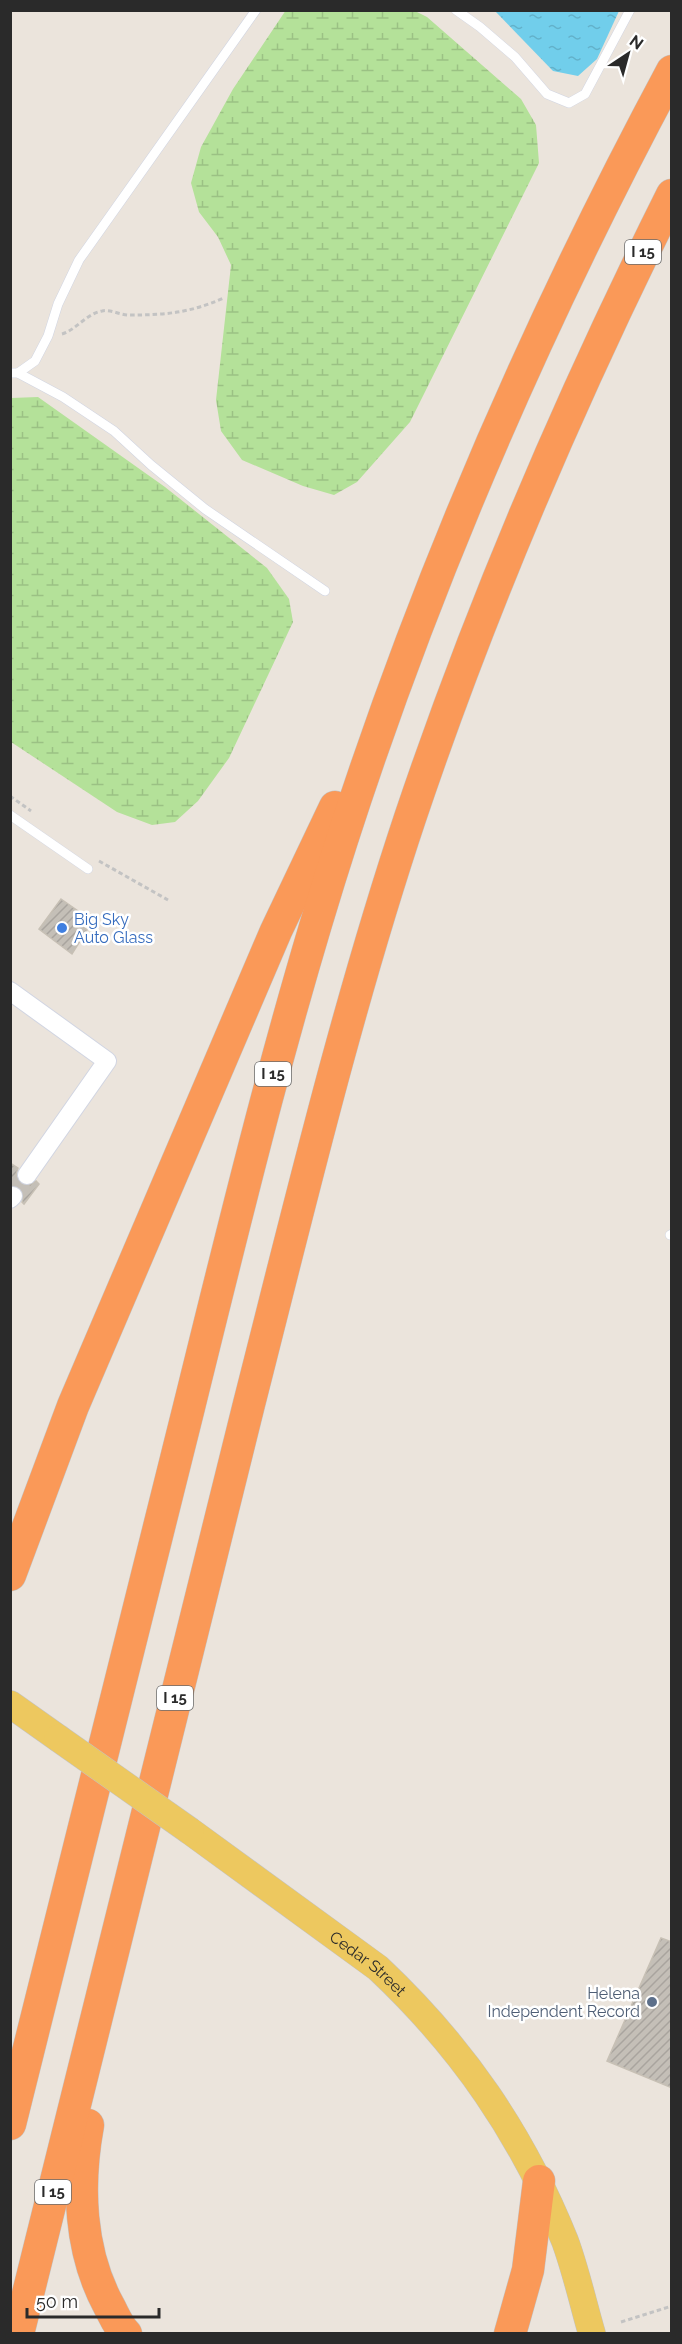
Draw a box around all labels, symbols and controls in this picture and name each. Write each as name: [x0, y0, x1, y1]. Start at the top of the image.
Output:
north arrow: [598, 24, 658, 84]
text: N: [626, 31, 647, 54]
road number: I 15: [625, 240, 661, 264]
place label: Big Sky Auto Glass: [74, 910, 153, 947]
marker: Big Sky Auto Glass: [55, 921, 69, 935]
road number: I 15: [255, 1062, 291, 1086]
road number: I 15: [157, 1686, 193, 1710]
street label: Cedar Street: [326, 1927, 411, 2000]
place label: Helena Independent Record: [488, 1984, 640, 2021]
marker: Helena Independent Record: [645, 1995, 659, 2009]
road number: I 15: [35, 2180, 71, 2204]
scale bar: [27, 2281, 159, 2319]
text: 50 m: [36, 2291, 78, 2312]

